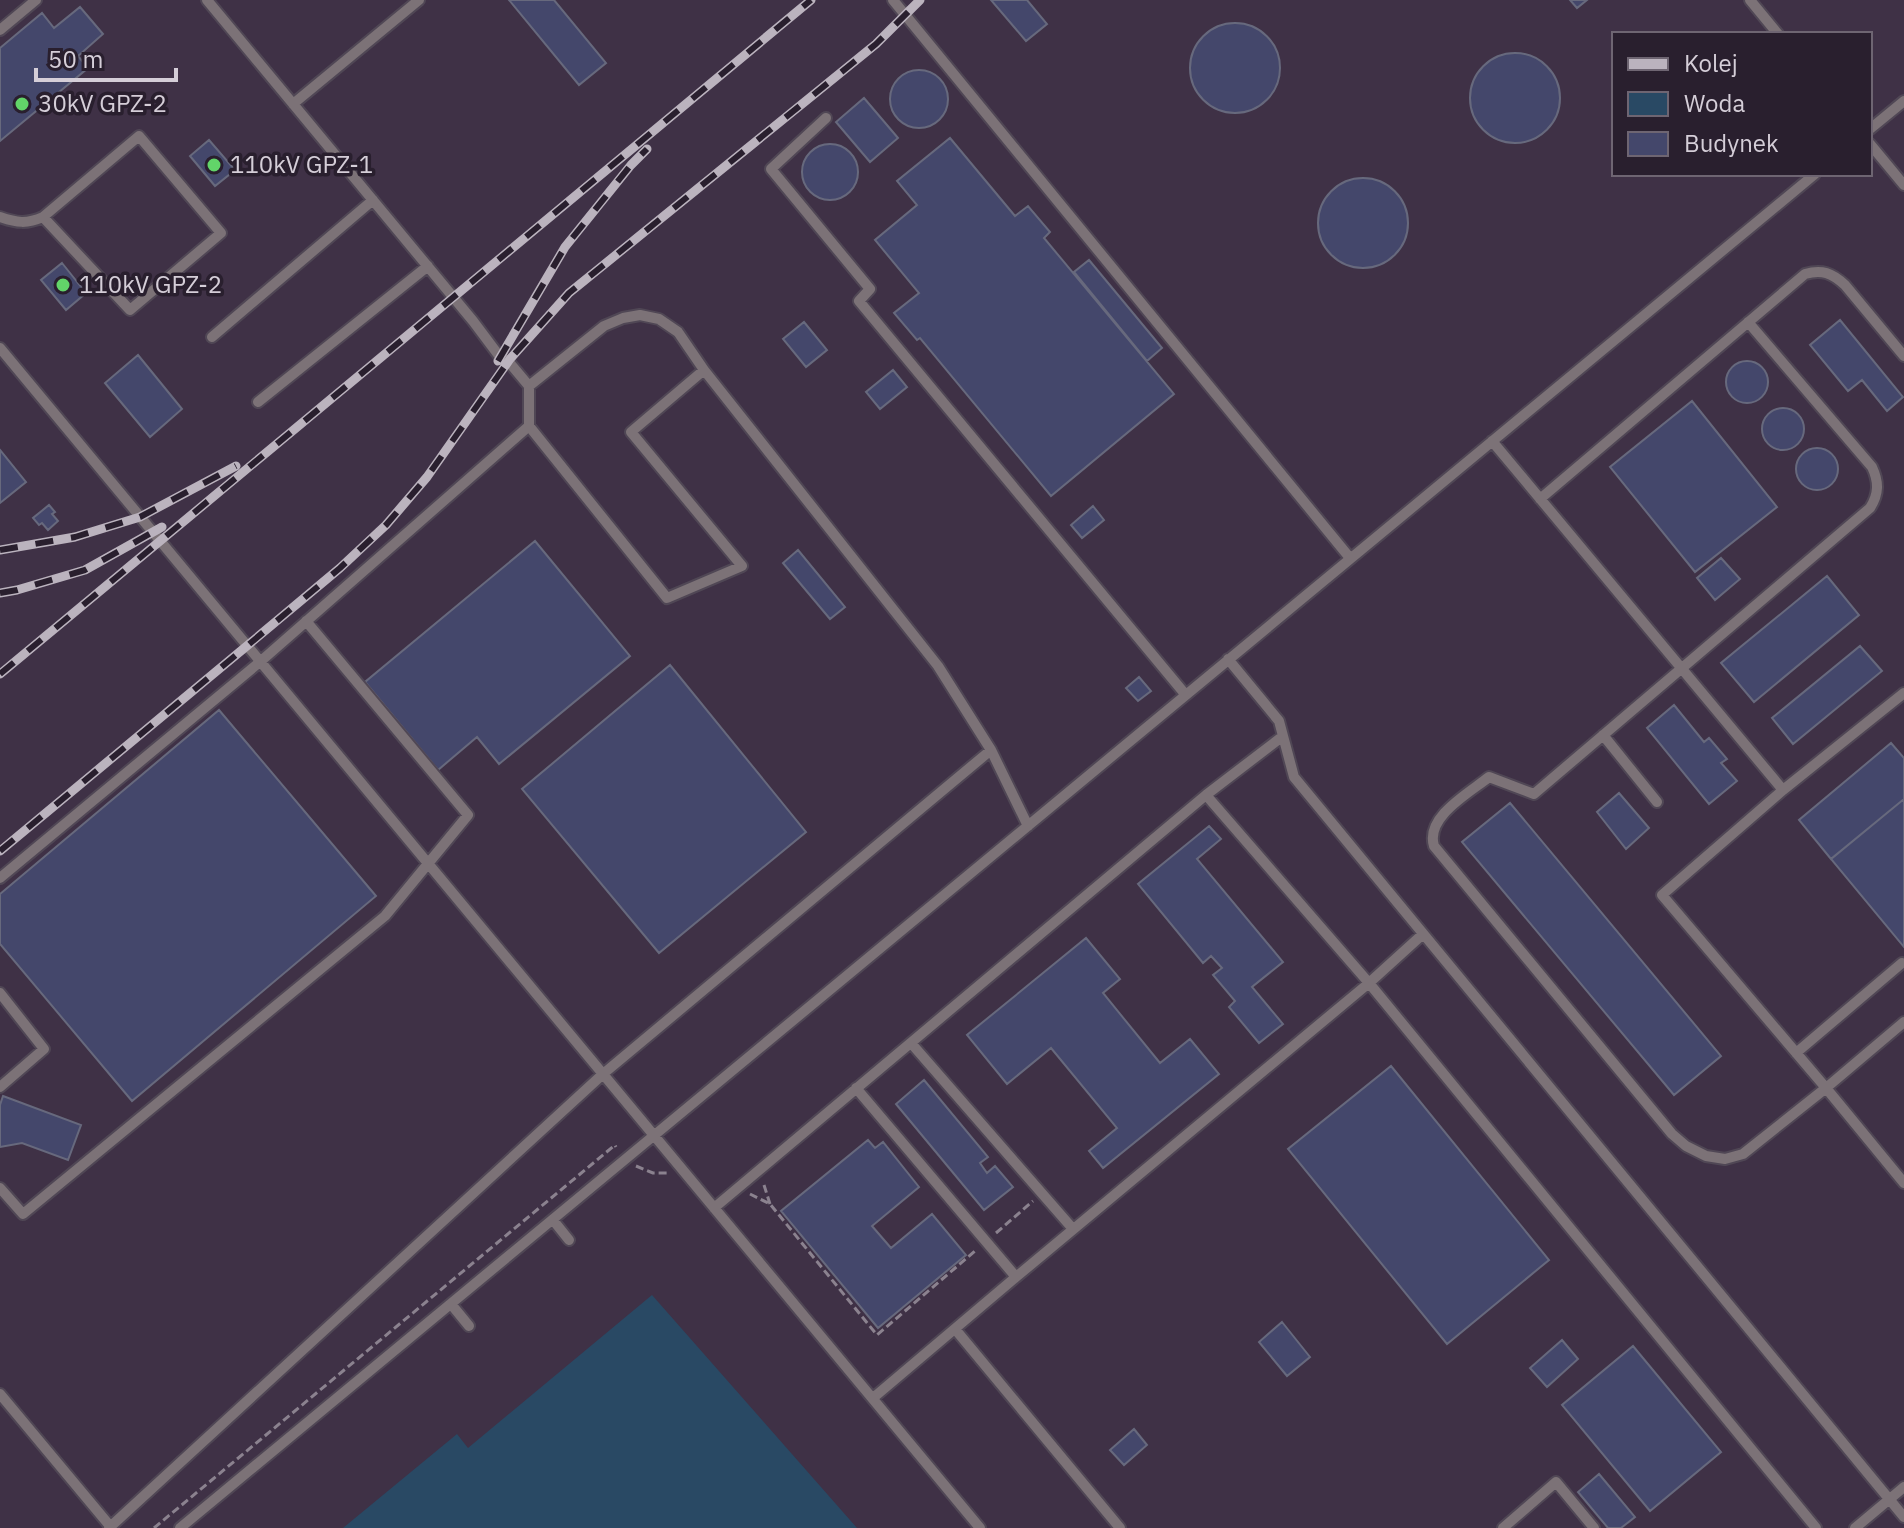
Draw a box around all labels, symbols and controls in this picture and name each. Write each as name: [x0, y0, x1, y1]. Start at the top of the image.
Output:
scale bar: [36, 32, 176, 82]
legend: [1612, 32, 1872, 176]
text: 50 m: [48, 43, 103, 75]
text: Kolej: [1684, 47, 1738, 79]
place label: 30kV GPZ-2: [38, 87, 167, 119]
text: Woda: [1684, 87, 1745, 119]
marker: 30kV GPZ-2: [13, 95, 31, 113]
text: Budynek: [1684, 127, 1779, 159]
place label: 110kV GPZ-1: [230, 148, 373, 180]
marker: 110kV GPZ-1: [205, 156, 223, 174]
place label: 110kV GPZ-2: [79, 268, 222, 300]
marker: 110kV GPZ-2: [54, 276, 72, 294]

